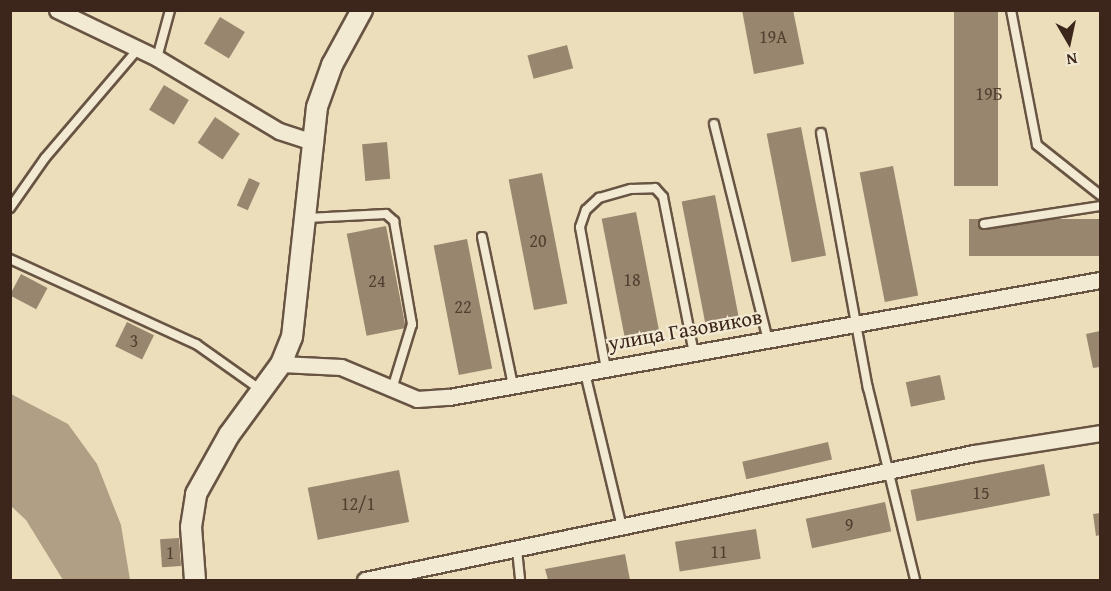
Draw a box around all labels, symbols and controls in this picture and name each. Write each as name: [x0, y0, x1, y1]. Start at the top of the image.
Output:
north arrow: [1039, 12, 1099, 72]
house number: 19А: [759, 26, 787, 48]
text: N: [1065, 47, 1079, 72]
house number: 19Б: [975, 83, 1003, 105]
house number: 20: [529, 230, 547, 252]
house number: 18: [623, 269, 641, 291]
house number: 24: [368, 270, 386, 292]
house number: 22: [454, 296, 472, 318]
street label: улица Газовиков: [606, 304, 764, 356]
house number: 3: [130, 330, 138, 352]
house number: 15: [972, 482, 990, 504]
house number: 12/1: [341, 493, 375, 515]
house number: 9: [845, 514, 853, 536]
house number: 11: [710, 541, 728, 563]
house number: 1: [166, 542, 174, 564]

